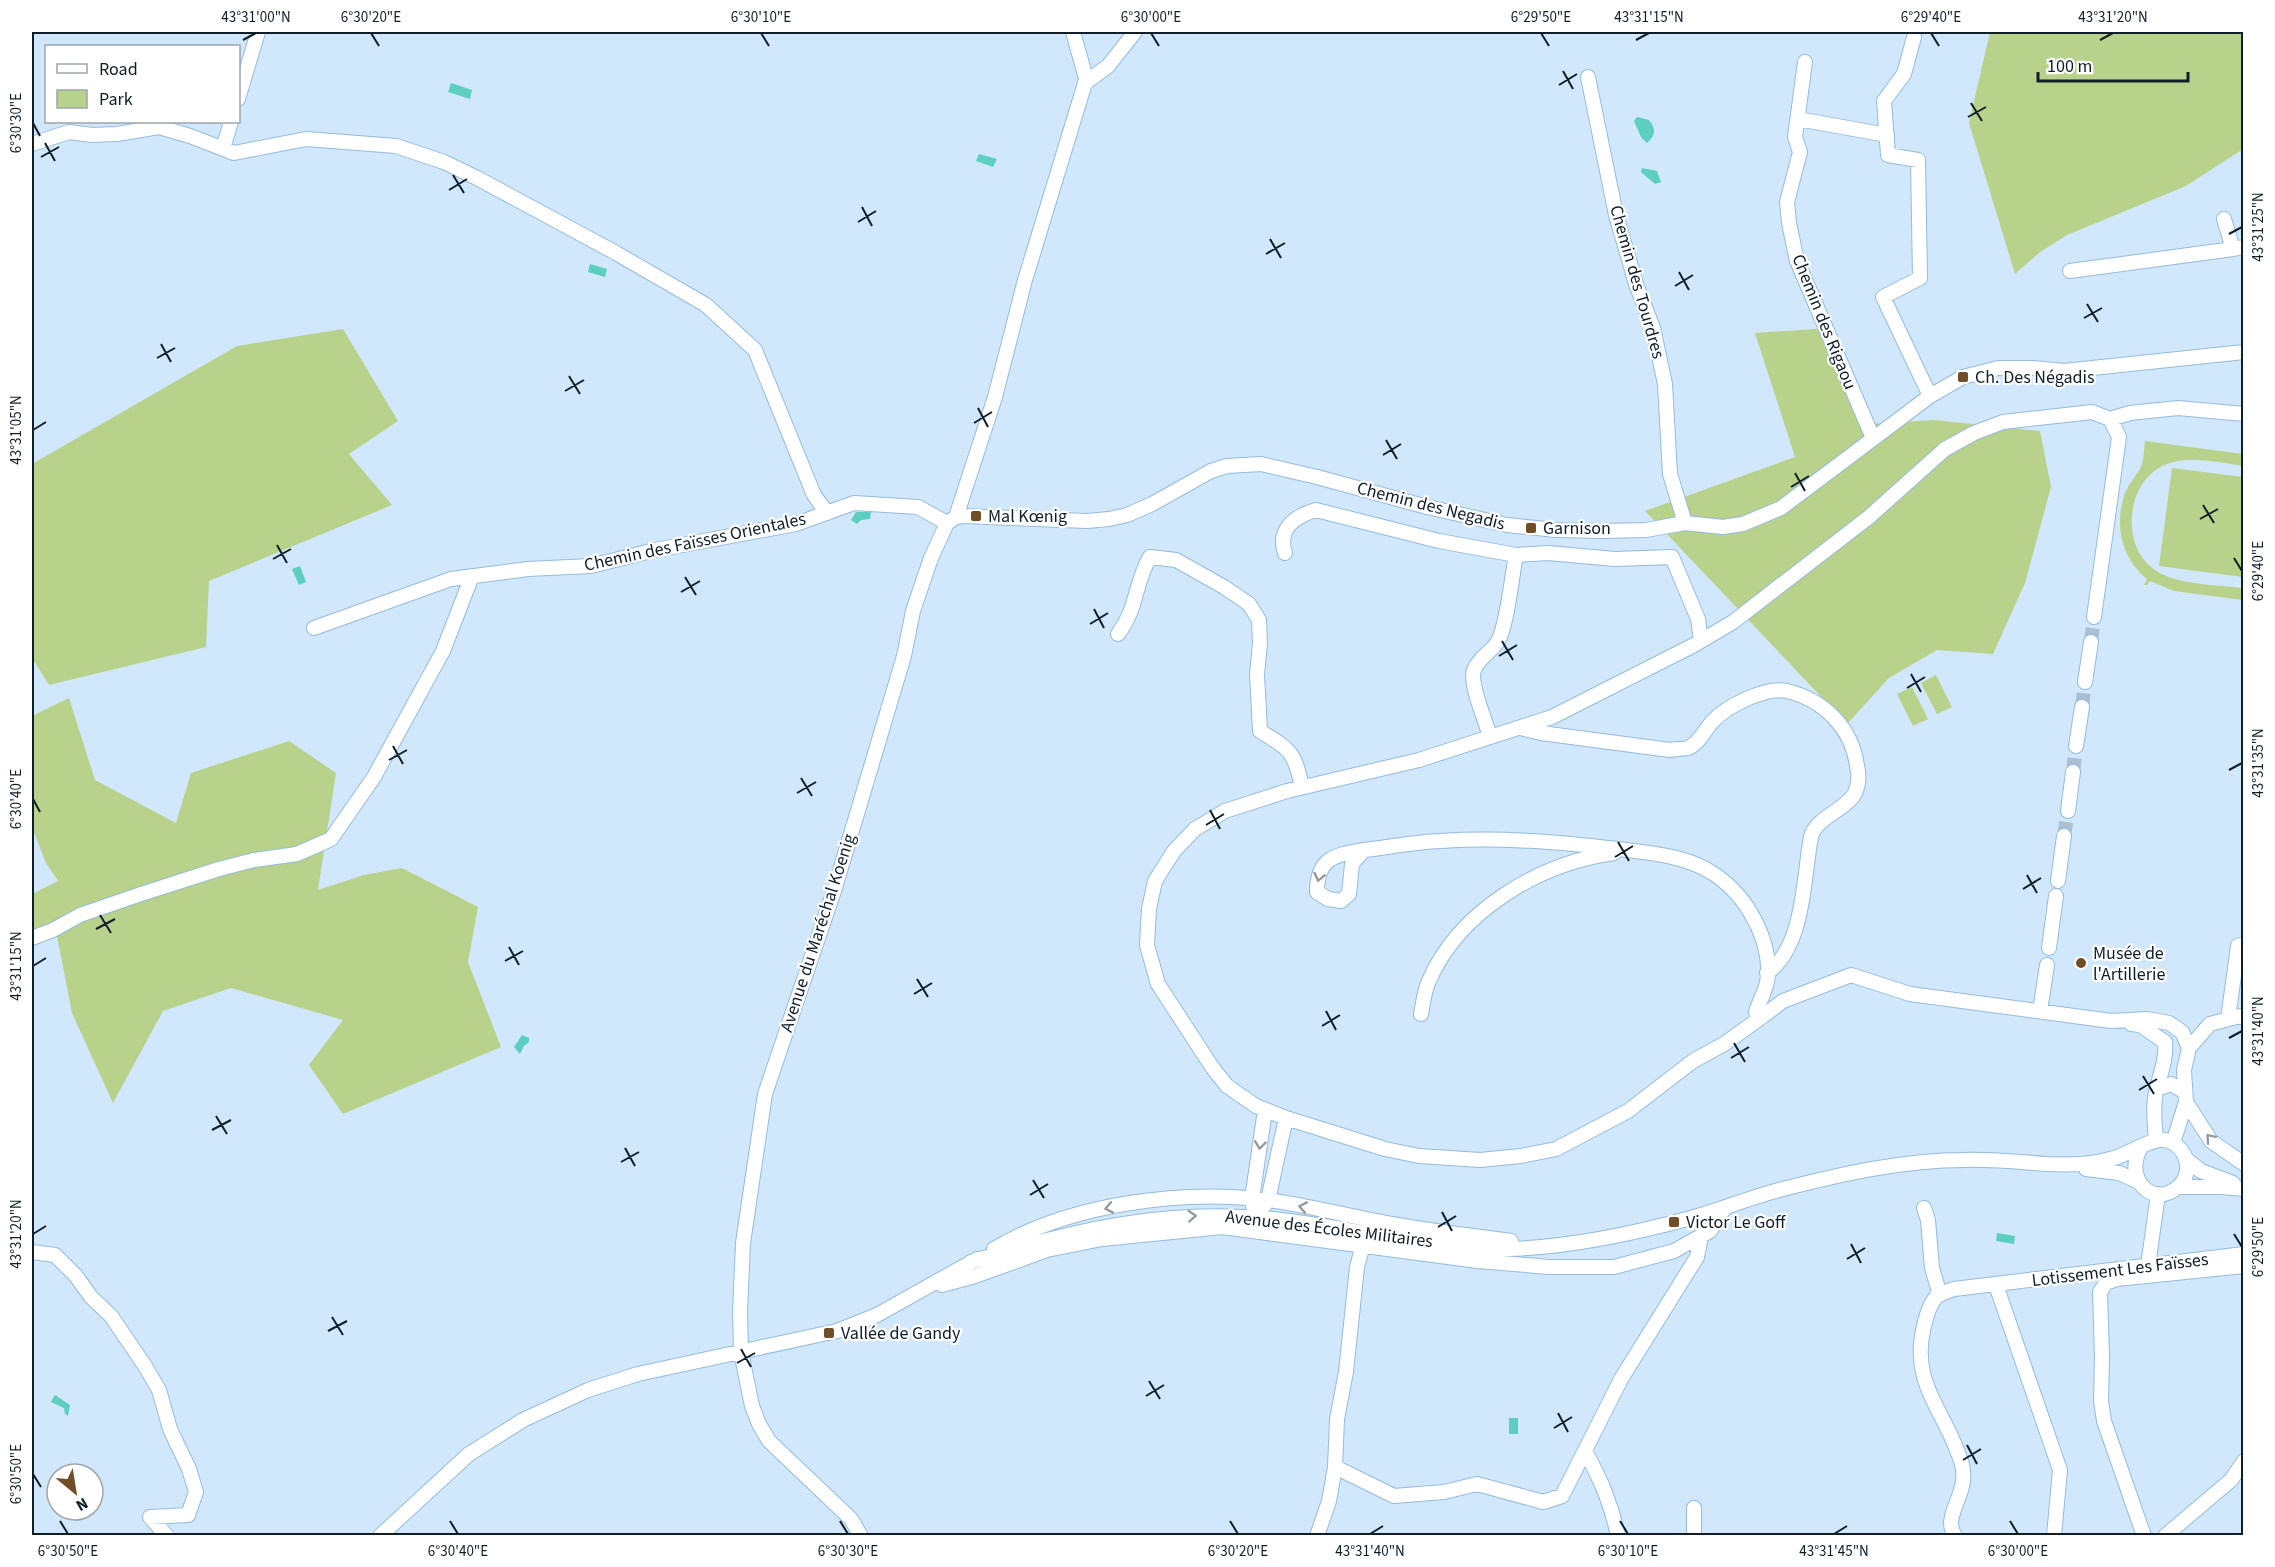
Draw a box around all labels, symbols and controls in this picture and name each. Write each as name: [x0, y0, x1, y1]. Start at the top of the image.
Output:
text: 43°31'00"N: [221, 7, 291, 28]
text: 6°30'20"E: [341, 7, 401, 28]
text: 6°30'10"E: [731, 7, 791, 28]
text: 6°30'00"E: [1121, 7, 1181, 28]
text: 6°29'50"E: [1511, 7, 1571, 28]
text: 43°31'15"N: [1614, 7, 1684, 28]
text: 6°29'40"E: [1901, 7, 1961, 28]
text: 43°31'20"N: [2078, 7, 2148, 28]
legend: [45, 45, 240, 123]
scale bar: [2038, 45, 2188, 83]
text: 100 m: [2047, 54, 2092, 79]
text: Road: [99, 57, 138, 82]
text: Park: [99, 87, 133, 112]
text: 6°30'30"E: [6, 93, 27, 153]
text: 43°31'25"N: [2248, 192, 2269, 262]
street label: Chemin des Tourdres: [1603, 202, 1671, 362]
street label: Chemin des Rigaou: [1785, 251, 1863, 393]
place label: Ch. Des Négadis: [1975, 365, 2095, 390]
marker: Ch. Des Négadis: [1956, 370, 1970, 384]
text: 43°31'05"N: [6, 395, 27, 465]
street label: Chemin des Negadis: [1354, 475, 1508, 537]
place label: Mal Kœnig: [988, 504, 1067, 529]
street label: Chemin des Faïsses Orientales: [582, 506, 808, 578]
marker: Mal Kœnig: [969, 509, 983, 523]
place label: Garnison: [1543, 516, 1611, 541]
marker: Garnison: [1524, 521, 1538, 535]
text: 6°29'40"E: [2248, 541, 2269, 601]
text: 43°31'35"N: [2248, 728, 2269, 798]
text: 6°30'40"E: [6, 769, 27, 829]
street label: Avenue du Maréchal Koenig: [774, 831, 862, 1035]
one-way arrow: [1313, 872, 1326, 882]
text: 43°31'15"N: [6, 931, 27, 1001]
place label: Musée de l'Artillerie: [2093, 941, 2165, 987]
marker: Musée de l'Artillerie: [2074, 956, 2088, 970]
text: 43°31'40"N: [2248, 996, 2269, 1066]
one-way arrow: [2206, 1134, 2217, 1145]
one-way arrow: [1254, 1140, 1267, 1149]
text: 43°31'20"N: [6, 1199, 27, 1269]
one-way arrow: [1104, 1201, 1114, 1214]
one-way arrow: [1298, 1201, 1308, 1214]
street label: Avenue des Écoles Militaires: [1224, 1204, 1434, 1254]
one-way arrow: [1188, 1209, 1197, 1222]
place label: Victor Le Goff: [1686, 1210, 1786, 1235]
marker: Victor Le Goff: [1667, 1215, 1681, 1229]
text: 6°29'50"E: [2248, 1217, 2269, 1277]
street label: Lotissement Les Faïsses: [2030, 1247, 2210, 1293]
place label: Vallée de Gandy: [841, 1321, 961, 1346]
marker: Vallée de Gandy: [822, 1326, 836, 1340]
text: 6°30'50"E: [6, 1444, 27, 1504]
north arrow: [45, 1462, 105, 1522]
text: N: [72, 1492, 92, 1516]
text: 6°30'50"E: [38, 1541, 98, 1562]
text: 6°30'40"E: [428, 1541, 488, 1562]
text: 6°30'30"E: [818, 1541, 878, 1562]
text: 6°30'20"E: [1208, 1541, 1268, 1562]
text: 43°31'40"N: [1335, 1541, 1405, 1562]
text: 6°30'10"E: [1598, 1541, 1658, 1562]
text: 43°31'45"N: [1799, 1541, 1869, 1562]
text: 6°30'00"E: [1988, 1541, 2048, 1562]

